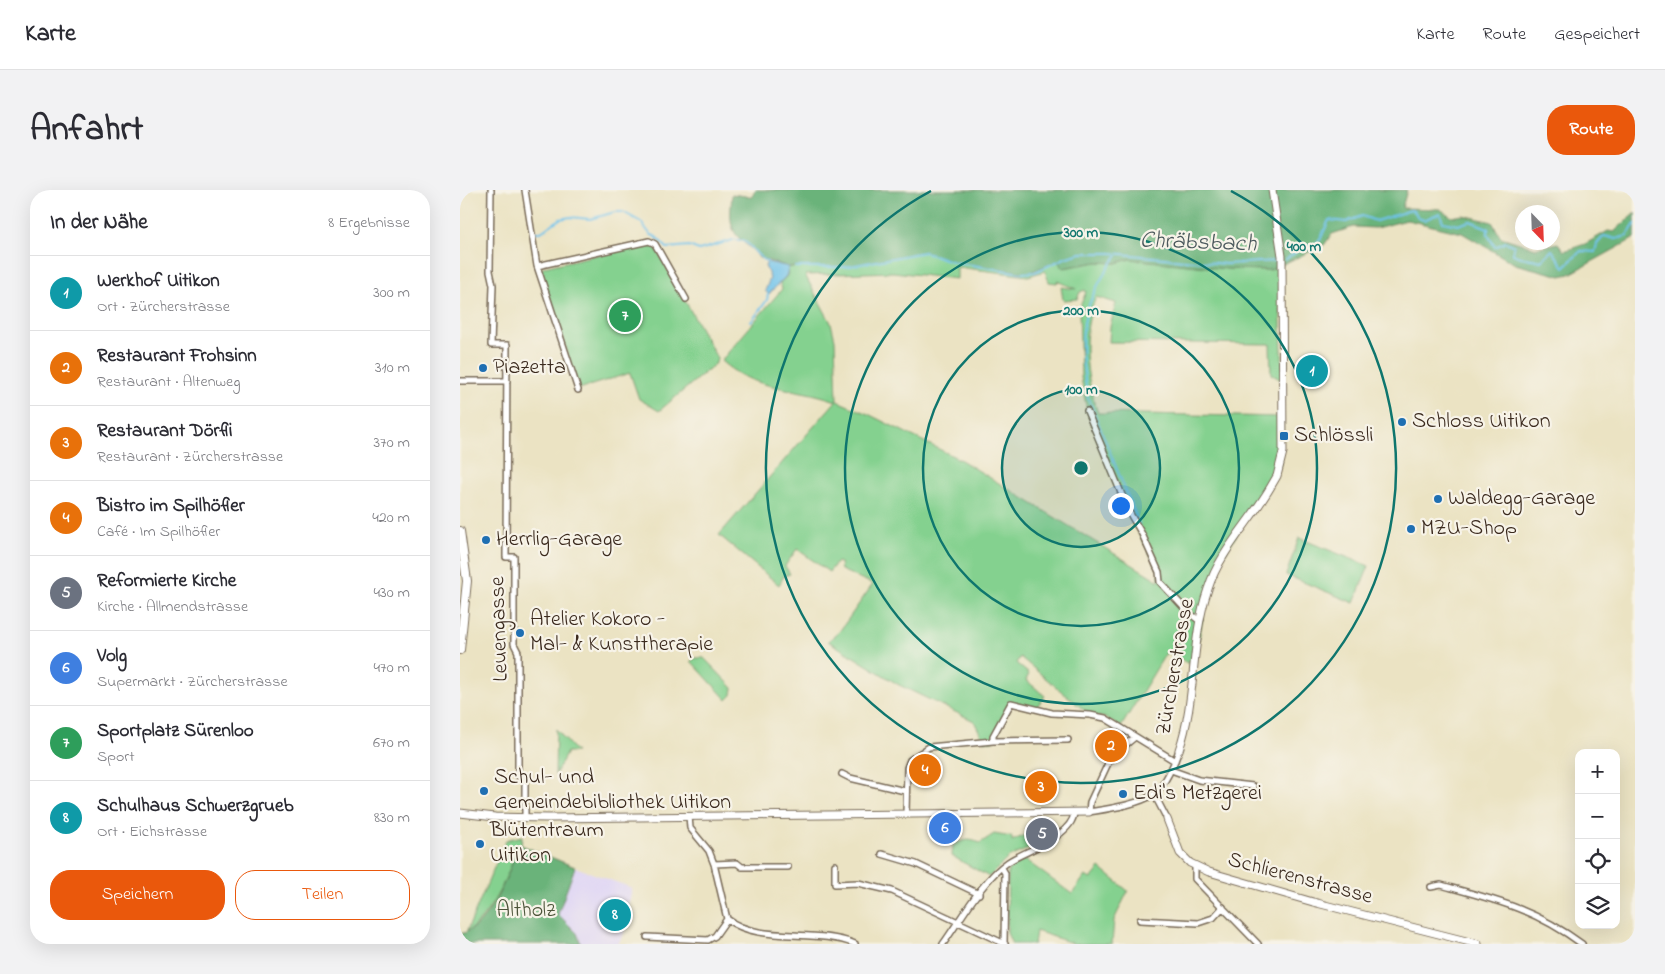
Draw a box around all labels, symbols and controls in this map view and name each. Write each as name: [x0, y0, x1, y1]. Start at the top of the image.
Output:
text: Karte: [25, 17, 76, 52]
text: Karte: [1416, 22, 1454, 48]
text: Route: [1482, 22, 1526, 48]
text: Gespeichert: [1554, 22, 1640, 48]
text: Anfahrt: [30, 105, 143, 156]
button: Route: [1547, 105, 1635, 155]
north arrow: [1515, 205, 1560, 250]
text: In der Nähe: [50, 208, 148, 238]
text: 8 Ergebnisse: [328, 211, 410, 235]
text: 300 m: [1063, 222, 1099, 244]
water label: Chräbsbach: [1139, 223, 1258, 263]
text: 400 m: [1286, 236, 1322, 258]
text: Werkhof Uitikon: [97, 268, 220, 295]
text: 1: [63, 281, 69, 305]
text: 300 m: [373, 281, 410, 305]
text: Ort · Zürcherstrasse: [97, 295, 230, 319]
pin: 7: [609, 297, 641, 335]
text: 200 m: [1062, 300, 1099, 322]
text: Restaurant Frohsinn: [97, 343, 257, 370]
place label: Piazetta: [493, 352, 566, 384]
pin: 1: [1296, 352, 1328, 390]
text: 2: [62, 356, 70, 380]
text: 310 m: [375, 356, 410, 380]
marker: Piazetta: [477, 362, 489, 374]
text: Restaurant · Altenweg: [97, 370, 240, 394]
text: 100 m: [1064, 379, 1098, 401]
place label: Schloss Uitikon: [1412, 406, 1551, 438]
marker: Schloss Uitikon: [1396, 416, 1408, 428]
text: Restaurant Dörfli: [97, 418, 233, 445]
place label: Schlössli: [1294, 420, 1374, 452]
marker: Schlössli: [1278, 430, 1290, 442]
text: 3: [63, 431, 69, 455]
text: 370 m: [373, 431, 410, 455]
text: Restaurant · Zürcherstrasse: [97, 445, 283, 469]
centre of rings: [1072, 459, 1090, 477]
place label: Waldegg-Garage: [1448, 483, 1595, 516]
text: Bistro im Spilhöfler: [97, 493, 245, 520]
your location: [1108, 493, 1134, 519]
marker: Waldegg-Garage: [1432, 493, 1444, 505]
text: 4: [63, 506, 69, 530]
text: 420 m: [372, 506, 410, 530]
place label: MZU-Shop: [1421, 513, 1517, 545]
text: Café · Im Spilhöfler: [97, 520, 220, 544]
marker: MZU-Shop: [1405, 523, 1417, 535]
place label: Herrlig-Garage: [496, 524, 622, 557]
marker: Herrlig-Garage: [480, 534, 492, 546]
text: Reformierte Kirche: [97, 568, 236, 595]
street label: Leuengasse: [482, 576, 519, 682]
text: 5: [61, 581, 71, 605]
text: 430 m: [373, 581, 410, 605]
text: Kirche · Allmendstrasse: [97, 595, 248, 619]
street label: Zürcherstrasse: [1148, 596, 1204, 738]
place label: Atelier Kokoro - Mal- & Kunsttherapie: [530, 604, 713, 661]
marker: Atelier Kokoro - Mal- & Kunsttherapie: [514, 627, 526, 639]
text: Volg: [97, 643, 127, 670]
text: 6: [62, 656, 70, 680]
text: 470 m: [373, 656, 410, 680]
text: Supermarkt · Zürcherstrasse: [97, 670, 288, 694]
text: Sportplatz Sürenloo: [97, 718, 254, 745]
pin: 2: [1095, 727, 1127, 765]
text: 7: [63, 731, 69, 755]
text: 670 m: [373, 731, 410, 755]
text: Sport: [97, 745, 135, 769]
map controls: [1575, 749, 1620, 929]
button: +: [1575, 749, 1620, 794]
pin: 4: [909, 751, 941, 789]
place label: Schul- und Gemeindebibliothek Uitikon: [494, 762, 731, 819]
pin: 3: [1025, 768, 1057, 806]
place label: Edi's Metzgerei: [1133, 778, 1262, 811]
marker: Schul- und Gemeindebibliothek Uitikon: [478, 785, 490, 797]
marker: Edi's Metzgerei: [1117, 788, 1129, 800]
text: Schulhaus Schwerzgrueb: [97, 793, 293, 820]
button: −: [1575, 794, 1620, 839]
text: 8: [63, 806, 69, 830]
text: 830 m: [374, 806, 410, 830]
pin: 6: [929, 809, 961, 847]
place label: Blütentraum Uitikon: [489, 815, 603, 872]
pin: 5: [1026, 815, 1058, 853]
text: Ort · Eichstrasse: [97, 820, 207, 844]
marker: Blütentraum Uitikon: [474, 838, 486, 850]
button: locate: [1575, 839, 1620, 884]
street label: Schlierenstrasse: [1224, 844, 1376, 914]
button: Speichern: [50, 870, 225, 920]
button: Teilen: [235, 870, 410, 920]
button: layers: [1575, 884, 1620, 929]
park label: Altholz: [497, 895, 556, 927]
pin: 8: [599, 896, 631, 934]

